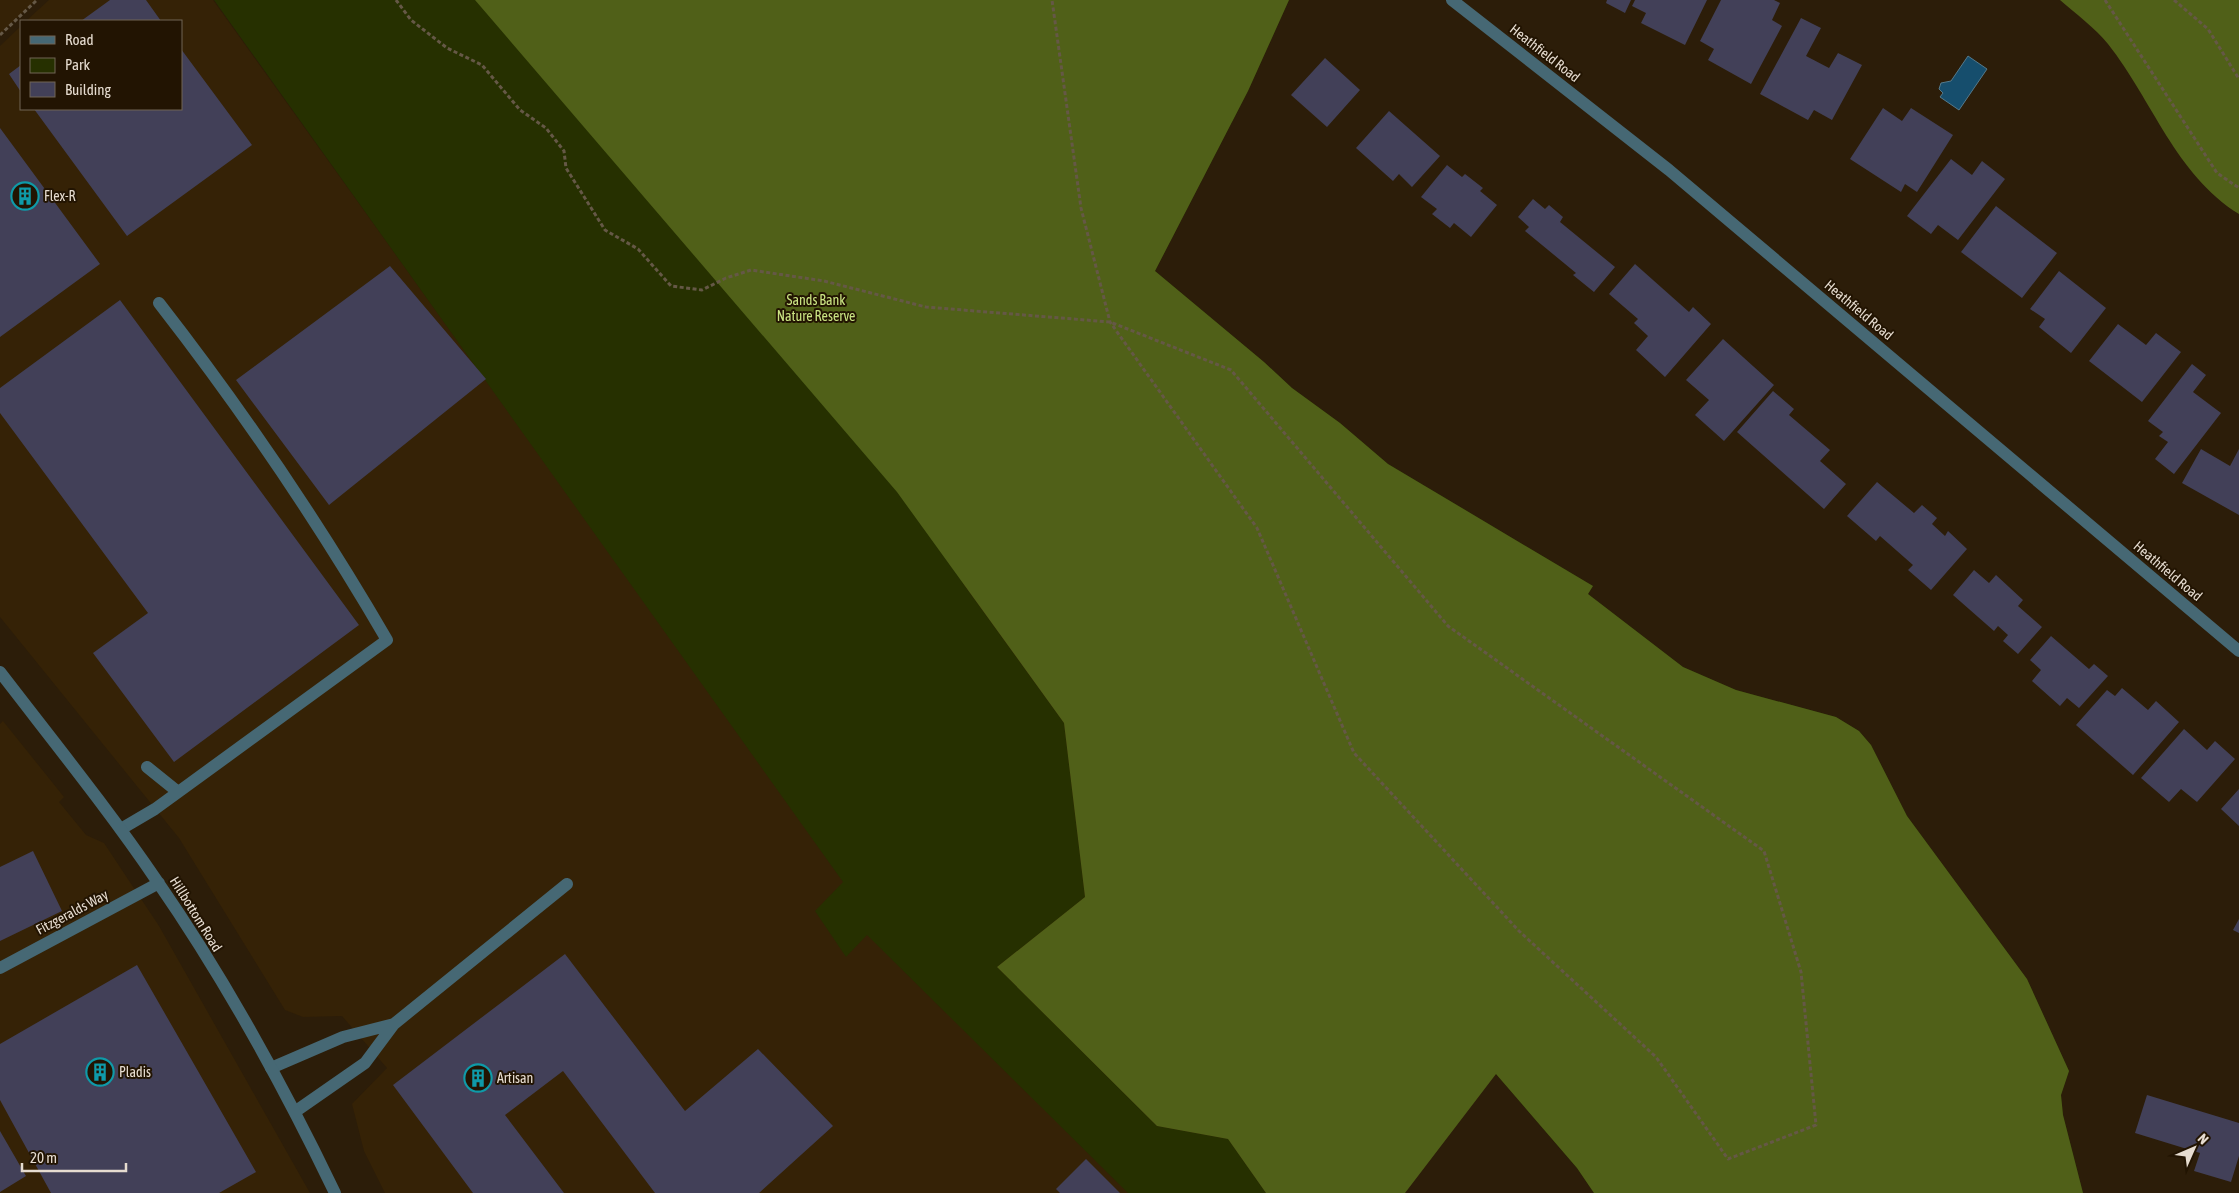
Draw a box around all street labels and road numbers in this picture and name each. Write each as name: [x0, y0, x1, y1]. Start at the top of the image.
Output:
street label: Heathfield Road: [1507, 21, 1583, 85]
street label: Heathfield Road: [1822, 277, 1896, 343]
street label: Heathfield Road: [2131, 538, 2205, 604]
street label: Hillbottom Road: [167, 874, 225, 954]
street label: Fitzgeralds Way: [33, 886, 111, 938]

